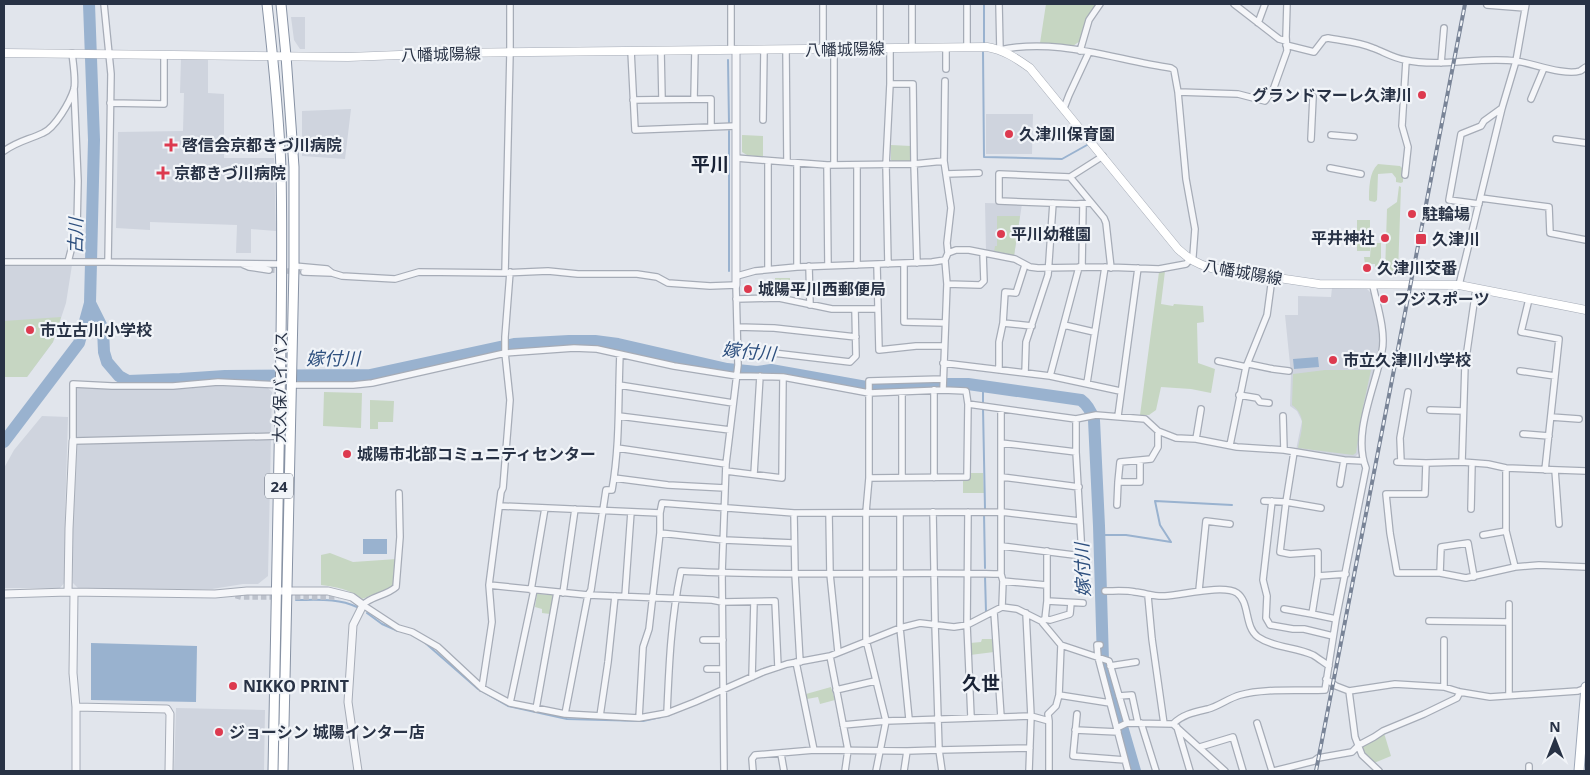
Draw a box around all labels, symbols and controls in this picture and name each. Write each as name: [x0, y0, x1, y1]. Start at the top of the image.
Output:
street label: 八幡城陽線: [805, 37, 885, 61]
street label: 八幡城陽線: [401, 42, 481, 66]
place label: グランドマーレ久津川: [1252, 84, 1412, 106]
marker: グランドマーレ久津川: [1416, 89, 1428, 101]
place label: 久津川保育園: [1019, 123, 1115, 145]
marker: 久津川保育園: [1003, 128, 1015, 140]
place label: 啓信会京都きづ川病院: [182, 134, 342, 156]
marker: 啓信会京都きづ川病院: [164, 138, 178, 152]
district label: 平川: [691, 151, 729, 177]
place label: 京都きづ川病院: [174, 162, 286, 184]
marker: 京都きづ川病院: [156, 166, 170, 180]
place label: 駐輪場: [1422, 203, 1470, 225]
marker: 駐輪場: [1406, 208, 1418, 220]
water label: 古川: [63, 216, 87, 254]
place label: 平川幼稚園: [1011, 223, 1091, 245]
place label: 平井神社: [1311, 227, 1375, 249]
marker: 平川幼稚園: [995, 228, 1007, 240]
place label: 久津川: [1432, 228, 1480, 250]
marker: 平井神社: [1379, 232, 1391, 244]
marker: 久津川: [1414, 232, 1428, 246]
street label: 八幡城陽線: [1202, 254, 1284, 290]
place label: 久津川交番: [1377, 257, 1457, 279]
marker: 久津川交番: [1361, 262, 1373, 274]
place label: 城陽平川西郵便局: [758, 278, 886, 300]
marker: 城陽平川西郵便局: [742, 283, 754, 295]
place label: フジスポーツ: [1394, 288, 1490, 310]
marker: フジスポーツ: [1378, 293, 1390, 305]
place label: 市立古川小学校: [40, 319, 152, 341]
marker: 市立古川小学校: [24, 324, 36, 336]
street label: 大久保バイパス: [268, 331, 292, 443]
water label: 嫁付川: [721, 337, 779, 365]
water label: 嫁付川: [306, 346, 362, 370]
place label: 市立久津川小学校: [1343, 349, 1471, 371]
marker: 市立久津川小学校: [1327, 354, 1339, 366]
place label: 城陽市北部コミュニティセンター: [357, 443, 596, 465]
marker: 城陽市北部コミュニティセンター: [341, 448, 353, 460]
road number: 24: [265, 474, 293, 498]
water label: 嫁付川: [1069, 541, 1095, 597]
district label: 久世: [962, 670, 1000, 696]
place label: NIKKO PRINT: [243, 675, 349, 697]
marker: NIKKO PRINT: [227, 680, 239, 692]
north arrow: [1530, 715, 1580, 765]
text: N: [1549, 717, 1561, 736]
place label: ジョーシン 城陽インター店: [229, 721, 425, 743]
marker: ジョーシン 城陽インター店: [213, 726, 225, 738]

